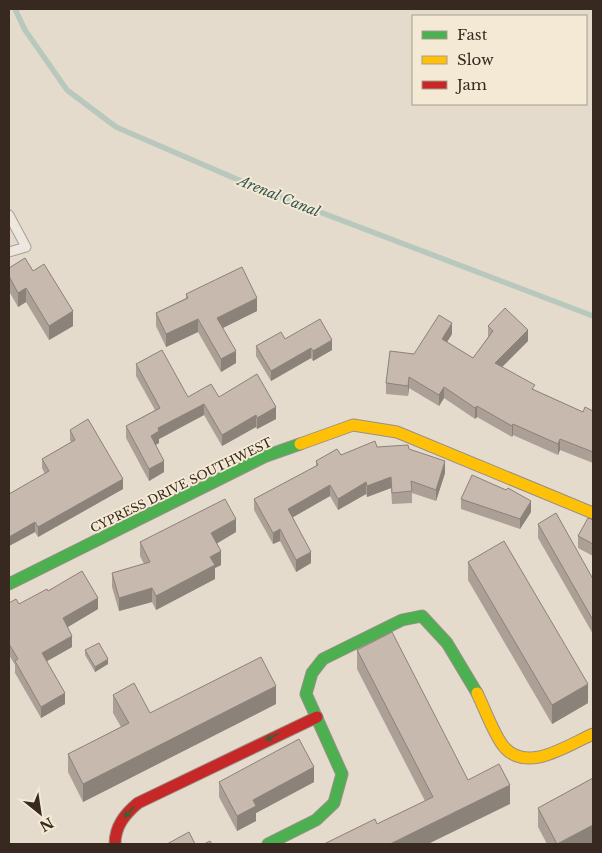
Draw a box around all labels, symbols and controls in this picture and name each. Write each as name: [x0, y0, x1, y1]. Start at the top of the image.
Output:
legend: [412, 15, 587, 105]
text: Fast: [457, 25, 488, 44]
text: Slow: [457, 50, 494, 69]
text: Jam: [455, 75, 487, 94]
water label: Arenal Canal: [234, 171, 323, 221]
street label: CYPRESS DRIVE SOUTHWEST: [88, 434, 275, 536]
one-way arrow: [265, 733, 279, 741]
north arrow: [15, 788, 65, 838]
one-way arrow: [123, 806, 135, 818]
text: N: [36, 813, 57, 835]

